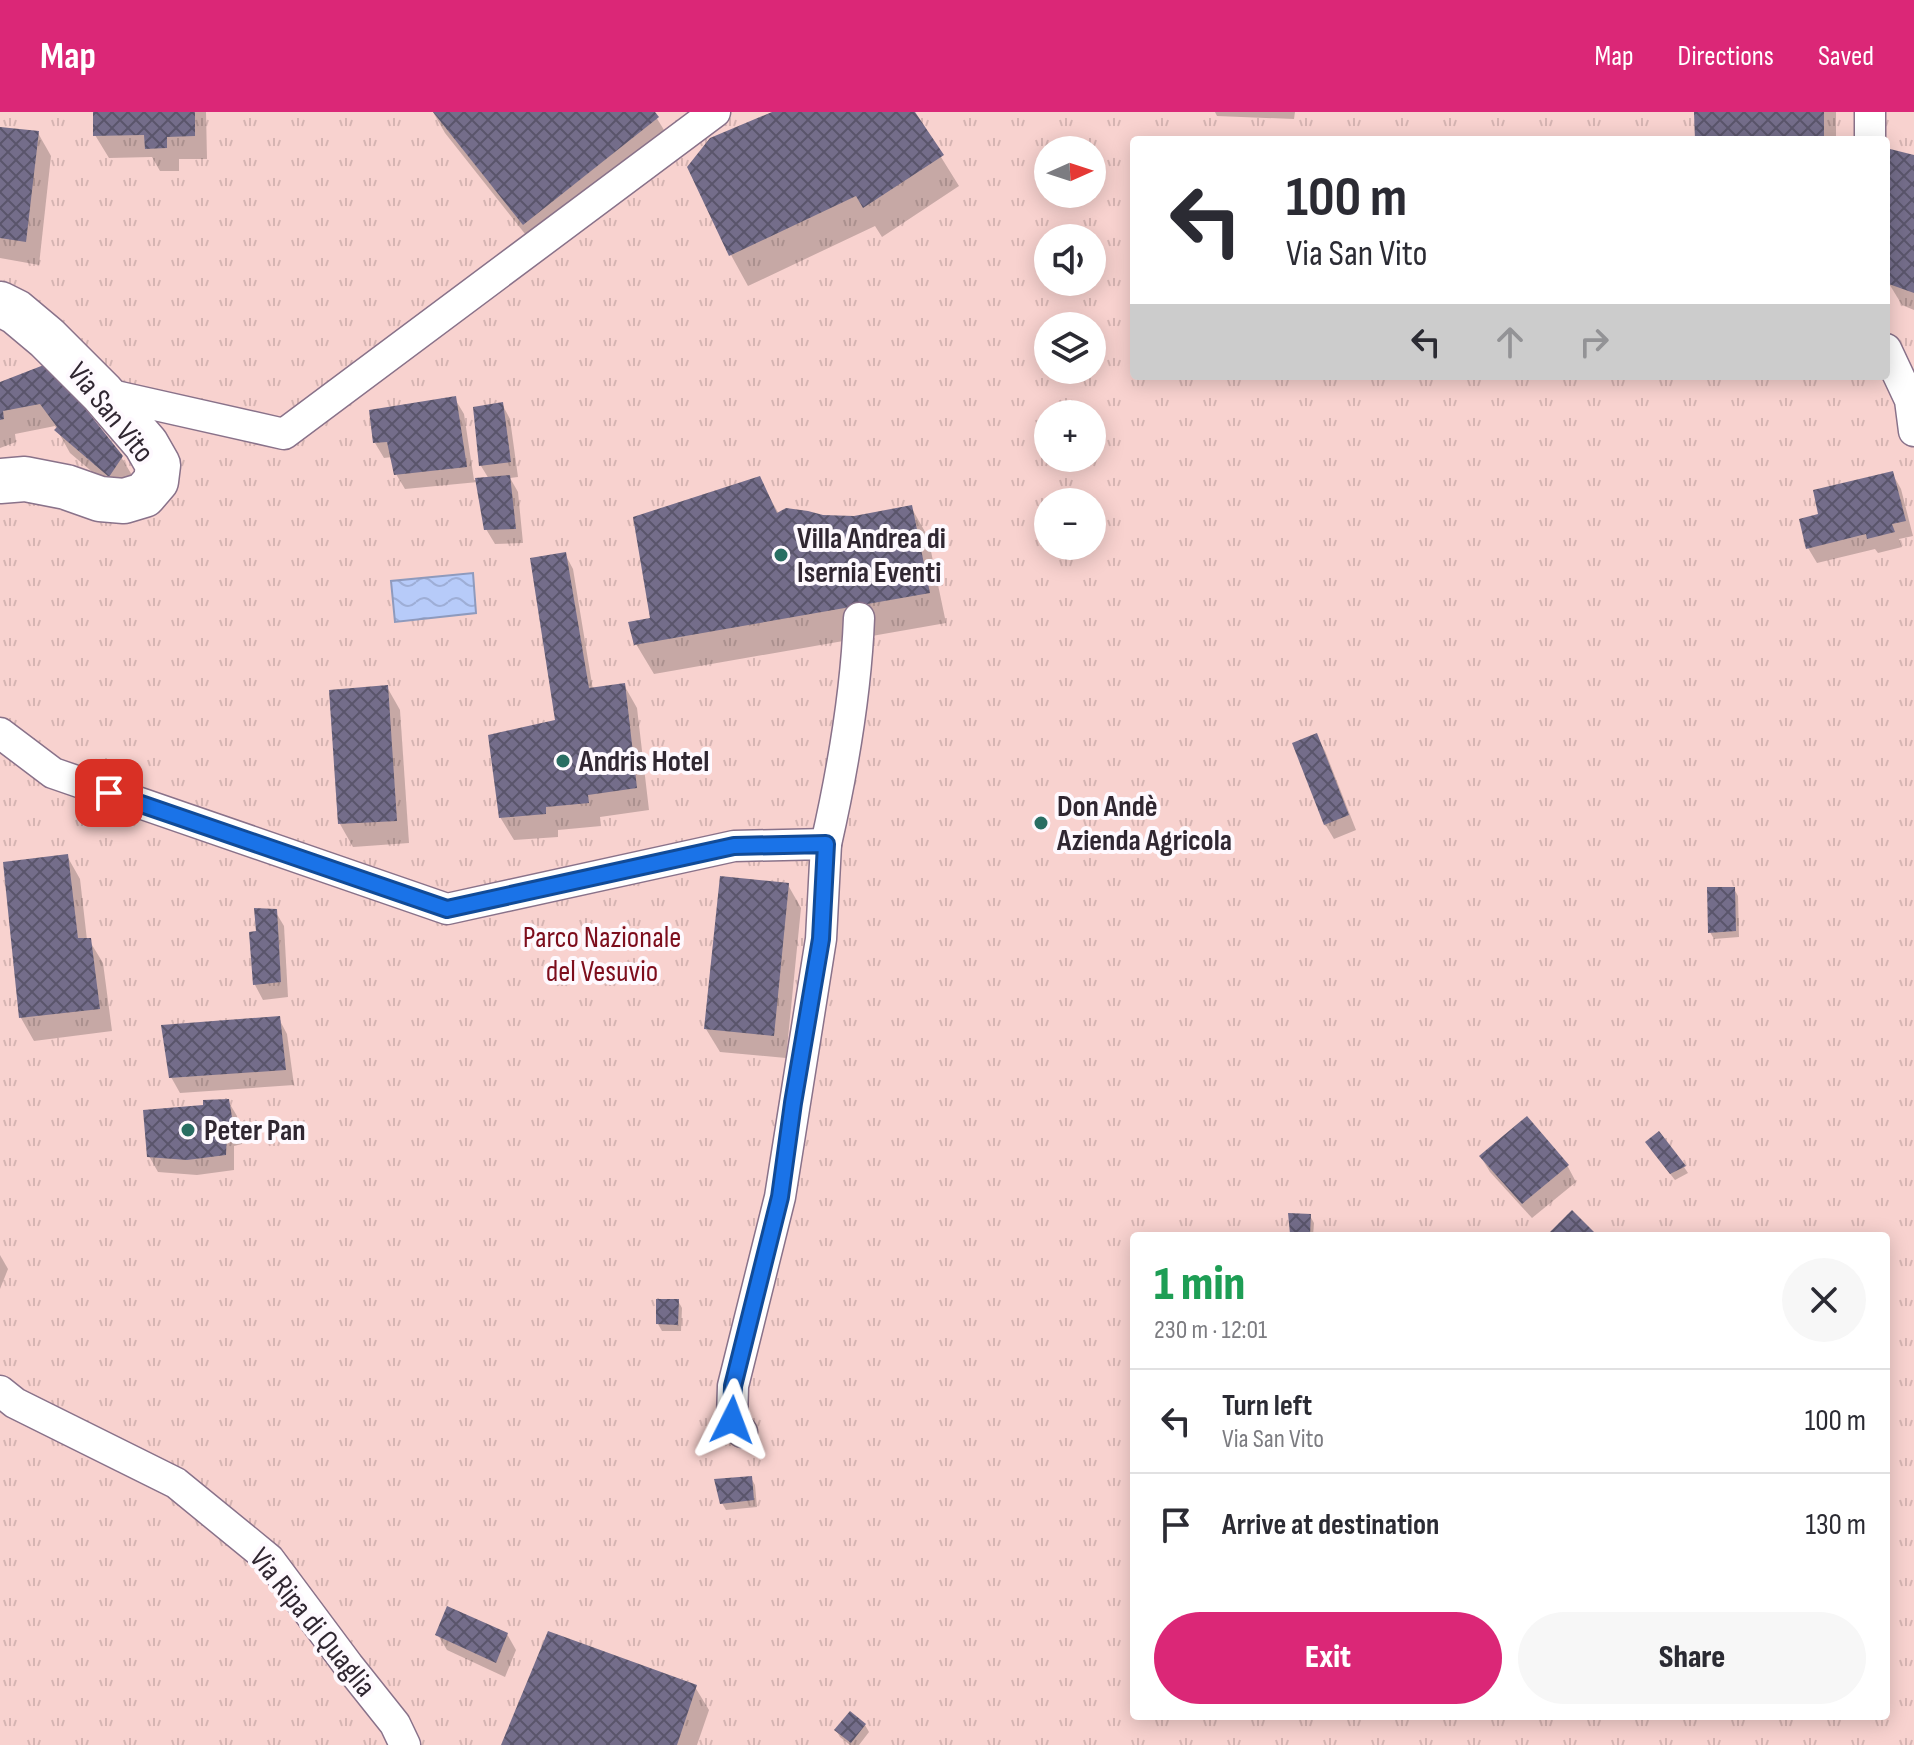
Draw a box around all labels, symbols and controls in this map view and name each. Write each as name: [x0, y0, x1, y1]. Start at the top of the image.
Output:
text: Map: [40, 34, 96, 79]
text: Map: [1595, 40, 1634, 73]
text: Directions: [1678, 40, 1774, 73]
text: Saved: [1818, 40, 1874, 73]
north arrow: [1034, 136, 1106, 208]
map controls: [1034, 136, 1106, 560]
text: 100 m: [1286, 165, 1407, 232]
icon: left: [1154, 168, 1258, 272]
button: sound: [1034, 224, 1106, 296]
text: Via San Vito: [1286, 233, 1427, 276]
button: layers: [1034, 312, 1106, 384]
icon: left: [1404, 320, 1448, 364]
icon: ahead: [1488, 320, 1532, 364]
icon: right: [1572, 320, 1616, 364]
street label: Via San Vito: [59, 356, 161, 470]
button: +: [1034, 400, 1106, 472]
button: −: [1034, 488, 1106, 560]
place label: Villa Andrea di Isernia Eventi: [797, 521, 946, 591]
marker: Villa Andrea di Isernia Eventi: [772, 546, 790, 564]
place label: Andris Hotel: [578, 744, 709, 780]
marker: Andris Hotel: [554, 752, 572, 770]
pin: [75, 759, 143, 827]
icon: arrive: [87, 771, 131, 815]
place label: Don Andè Azienda Agricola: [1056, 789, 1232, 859]
marker: Don Andè Azienda Agricola: [1032, 814, 1050, 832]
park label: Parco Nazionale del Vesuvio: [523, 920, 681, 990]
place label: Peter Pan: [204, 1113, 306, 1149]
marker: Peter Pan: [179, 1121, 197, 1139]
text: 1 min: [1154, 1256, 1245, 1313]
button: close: [1782, 1258, 1866, 1342]
text: 230 m · 12:01: [1154, 1315, 1267, 1346]
position arrow: [690, 1378, 774, 1462]
text: Turn left: [1222, 1388, 1312, 1424]
icon: left: [1154, 1399, 1198, 1443]
text: 100 m: [1805, 1403, 1866, 1439]
text: Via San Vito: [1222, 1424, 1324, 1455]
icon: arrive: [1154, 1503, 1198, 1547]
text: Arrive at destination: [1222, 1507, 1439, 1543]
text: 130 m: [1806, 1507, 1866, 1543]
street label: Via Ripa di Quaglia: [241, 1541, 383, 1704]
button: Exit: [1154, 1612, 1502, 1704]
button: Share: [1518, 1612, 1866, 1704]

